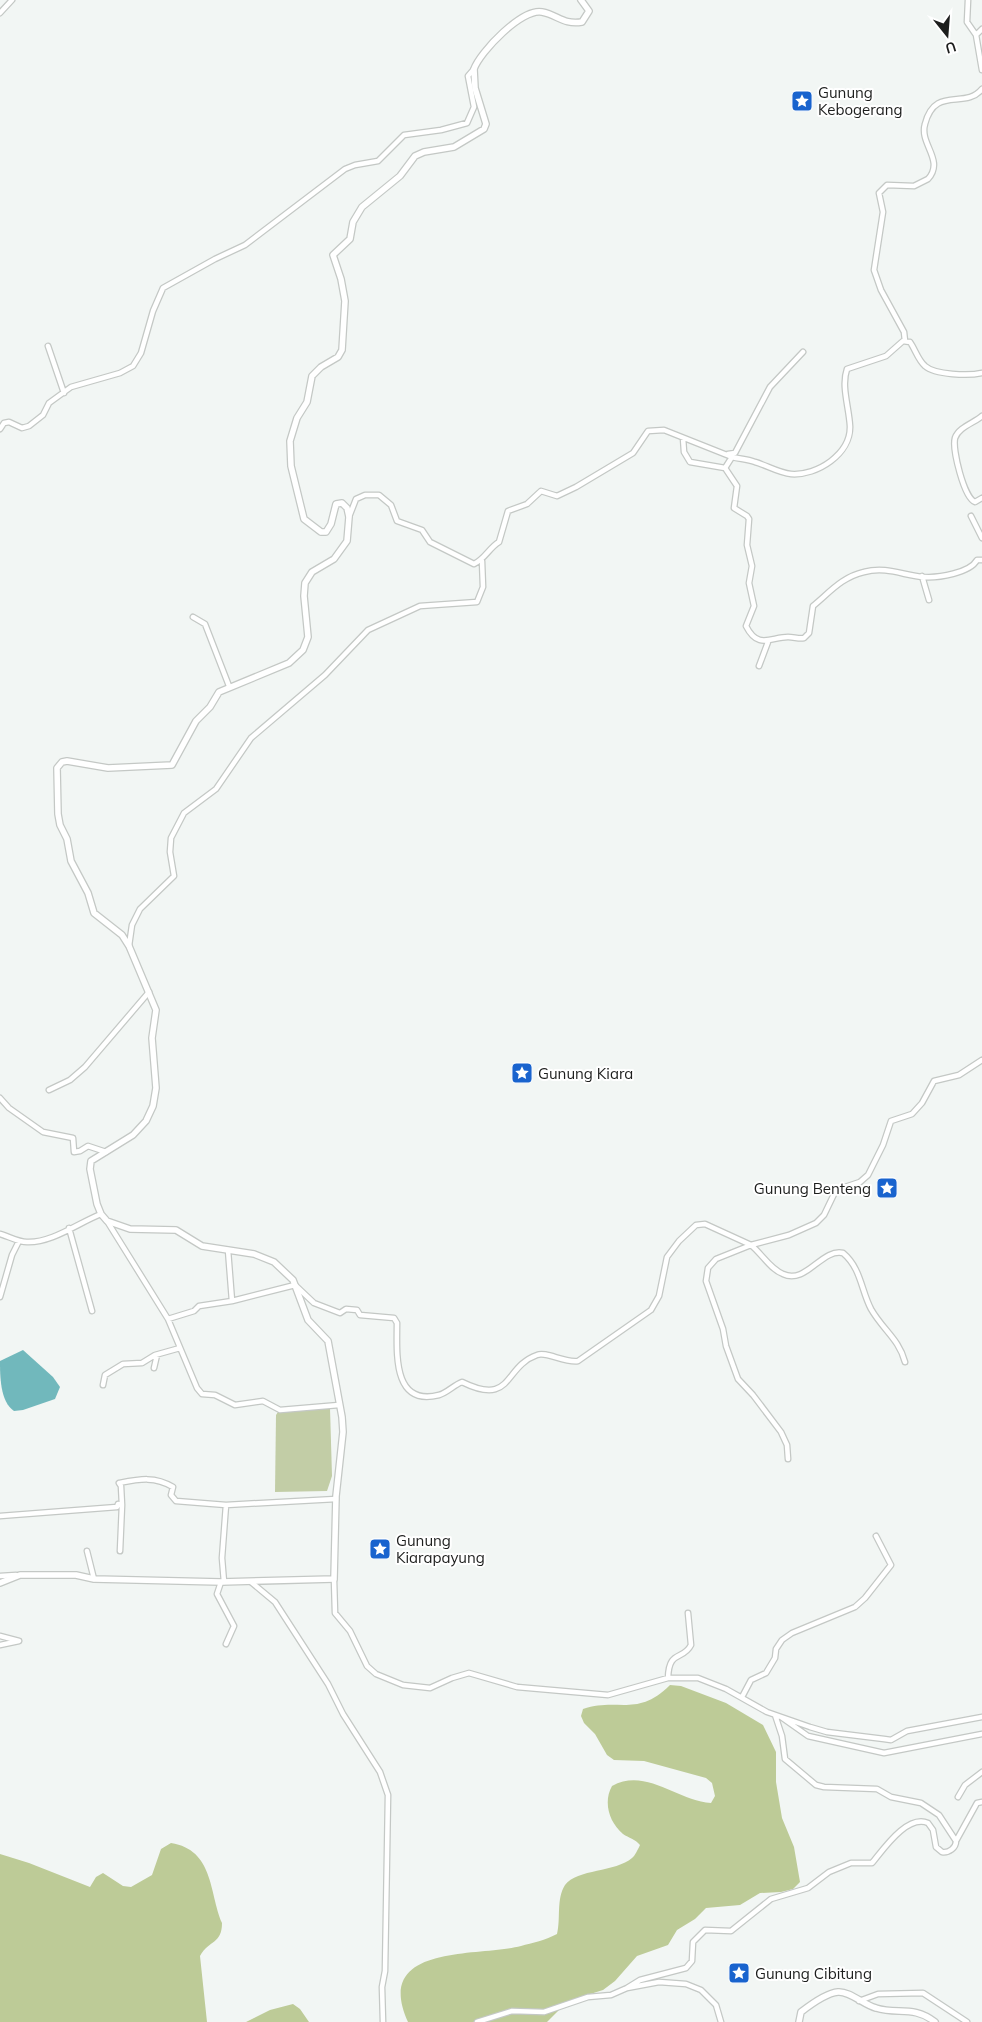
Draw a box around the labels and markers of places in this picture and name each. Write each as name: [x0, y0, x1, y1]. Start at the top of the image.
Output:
place label: Gunung Kebogerang: [818, 83, 902, 119]
place icon: Gunung Kebogerang: [790, 89, 814, 113]
place icon: Gunung Kiara: [510, 1061, 534, 1085]
place label: Gunung Kiara: [538, 1064, 633, 1083]
place icon: Gunung Benteng: [875, 1176, 899, 1200]
place label: Gunung Benteng: [754, 1179, 871, 1198]
place label: Gunung Kiarapayung: [396, 1531, 485, 1567]
place icon: Gunung Kiarapayung: [368, 1537, 392, 1561]
place icon: Gunung Cibitung: [727, 1961, 751, 1985]
place label: Gunung Cibitung: [755, 1964, 872, 1983]

